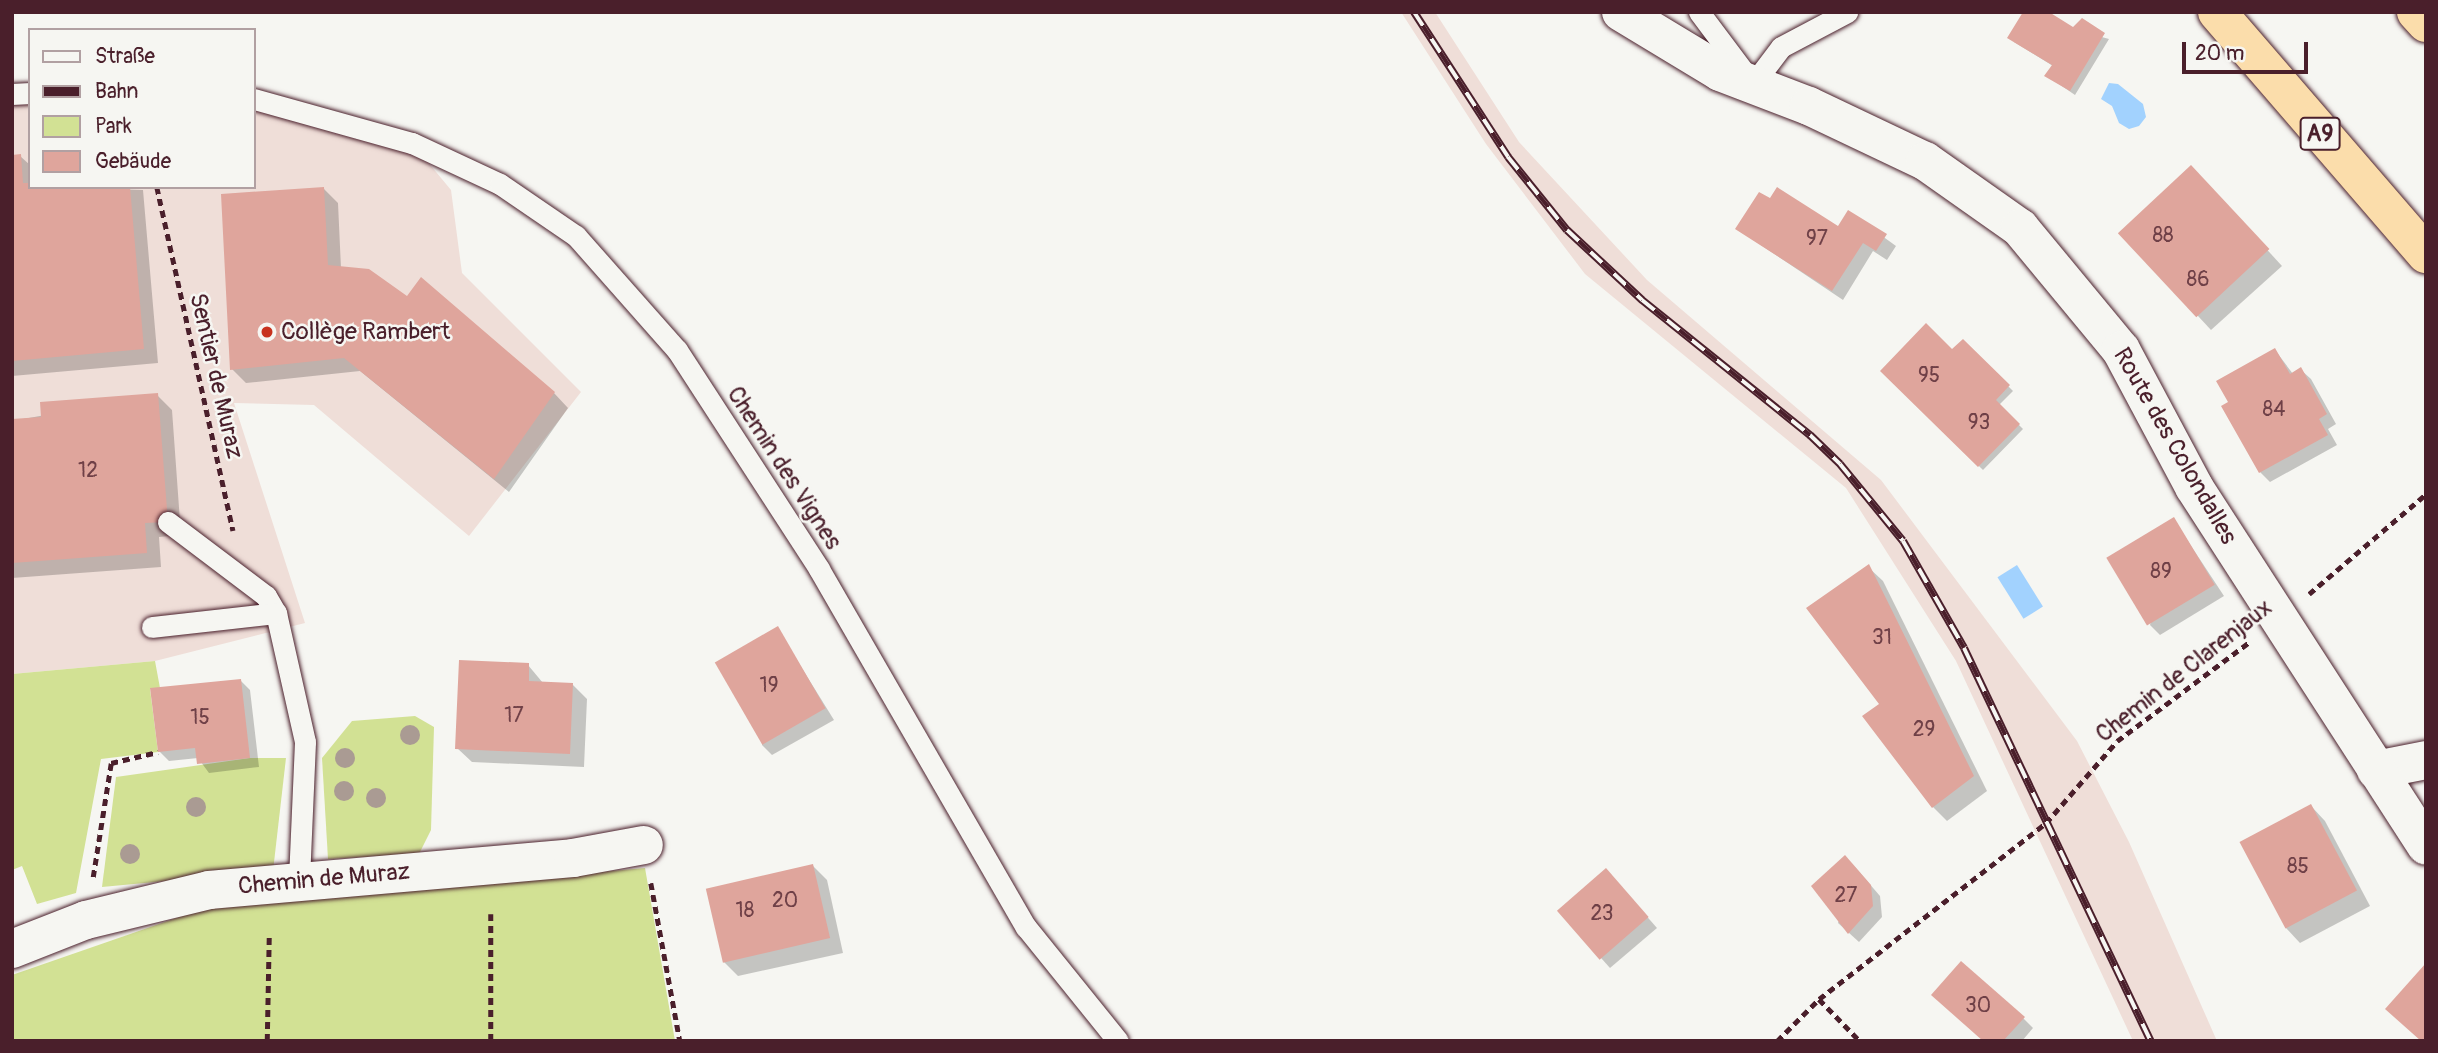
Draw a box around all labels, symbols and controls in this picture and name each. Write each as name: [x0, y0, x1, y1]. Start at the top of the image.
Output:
legend: [28, 28, 256, 189]
scale bar: [2186, 28, 2312, 72]
text: 20 m: [2195, 40, 2244, 67]
text: Straße: [95, 43, 155, 70]
text: Bahn: [95, 78, 138, 105]
text: Park: [95, 113, 132, 140]
road number: A9: [2299, 114, 2341, 154]
text: Gebäude: [95, 148, 171, 175]
house number: 88: [2152, 223, 2174, 249]
house number: 97: [1806, 226, 1828, 252]
house number: 86: [2187, 267, 2209, 293]
street label: Sentier de Muraz: [183, 290, 249, 462]
place label: Collège Rambert: [281, 318, 450, 346]
marker: Collège Rambert: [259, 324, 275, 340]
street label: Route des Colondalles: [2107, 343, 2243, 549]
house number: 95: [1918, 363, 1940, 389]
street label: Chemin des Vignes: [721, 381, 847, 555]
house number: 84: [2263, 397, 2285, 423]
house number: 93: [1968, 410, 1990, 436]
house number: 12: [78, 458, 98, 484]
house number: 89: [2150, 559, 2172, 585]
street label: Chemin de Clarenjaux: [2090, 593, 2278, 749]
house number: 31: [1872, 625, 1892, 651]
house number: 19: [759, 673, 779, 699]
house number: 17: [504, 703, 524, 729]
house number: 15: [190, 705, 210, 731]
house number: 29: [1913, 717, 1935, 743]
house number: 85: [2287, 854, 2309, 880]
street label: Chemin de Muraz: [237, 857, 411, 901]
house number: 27: [1835, 883, 1857, 909]
house number: 20: [772, 888, 798, 914]
house number: 18: [736, 898, 754, 924]
house number: 23: [1591, 901, 1613, 927]
house number: 30: [1965, 993, 1991, 1019]

